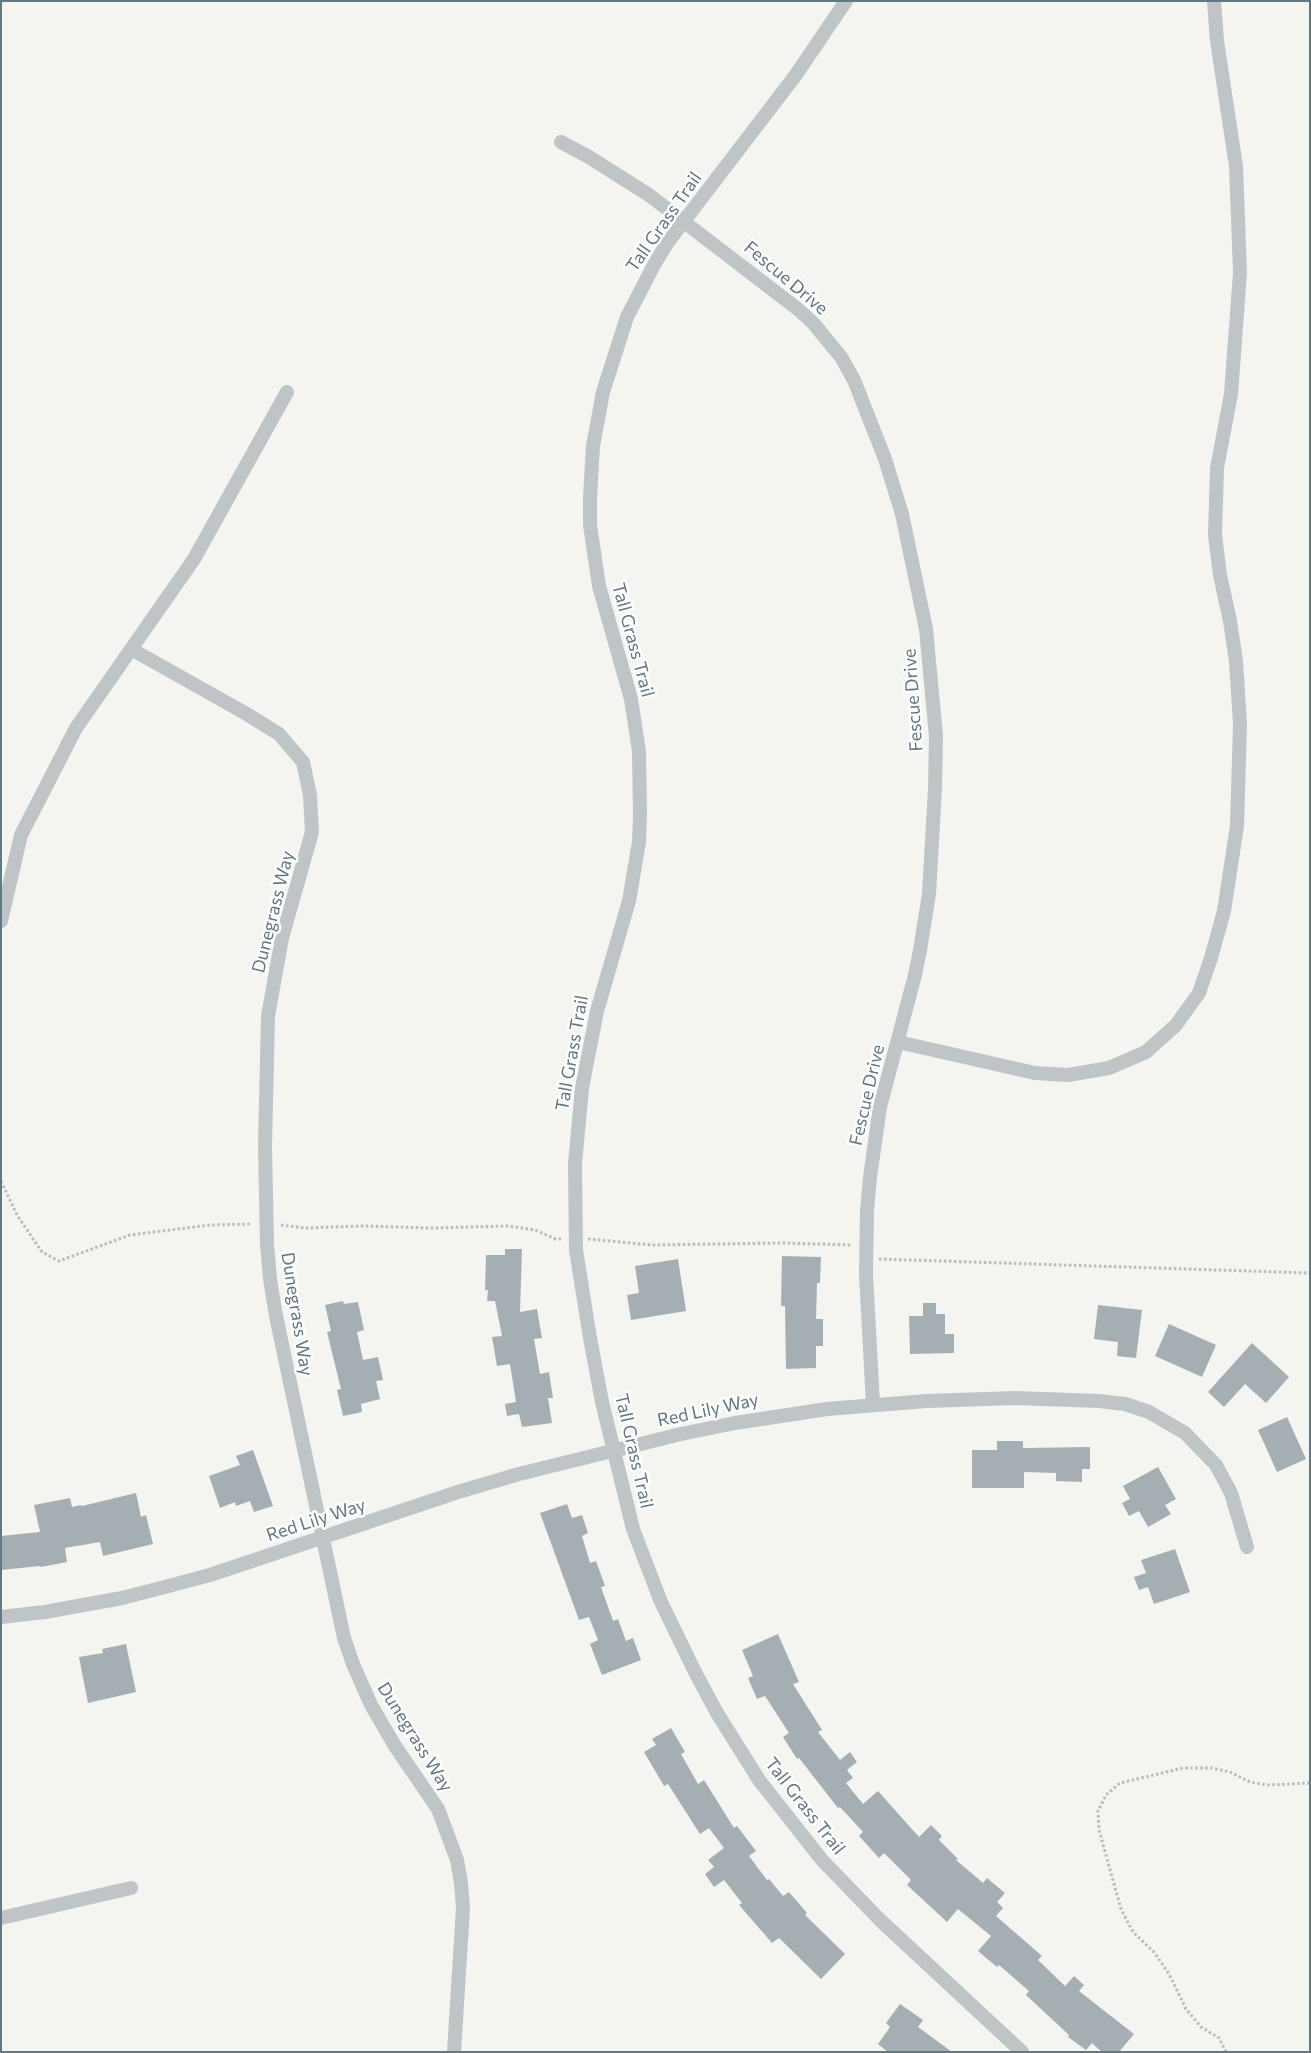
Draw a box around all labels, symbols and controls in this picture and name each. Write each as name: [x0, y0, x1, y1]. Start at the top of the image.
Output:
street label: Tall Grass Trail: [622, 168, 706, 276]
street label: Fescue Drive: [740, 237, 832, 319]
street label: Tall Grass Trail: [607, 581, 659, 699]
street label: Fescue Drive: [899, 648, 927, 752]
street label: Dunegrass Way: [247, 849, 299, 975]
street label: Tall Grass Trail: [551, 993, 593, 1113]
street label: Fescue Drive: [845, 1042, 889, 1148]
street label: Dunegrass Way: [277, 1251, 317, 1377]
street label: Red Lily Way: [655, 1389, 761, 1431]
street label: Tall Grass Trail: [610, 1392, 658, 1510]
street label: Red Lily Way: [264, 1494, 368, 1546]
street label: Dunegrass Way: [373, 1678, 457, 1796]
street label: Tall Grass Trail: [760, 1753, 850, 1859]

